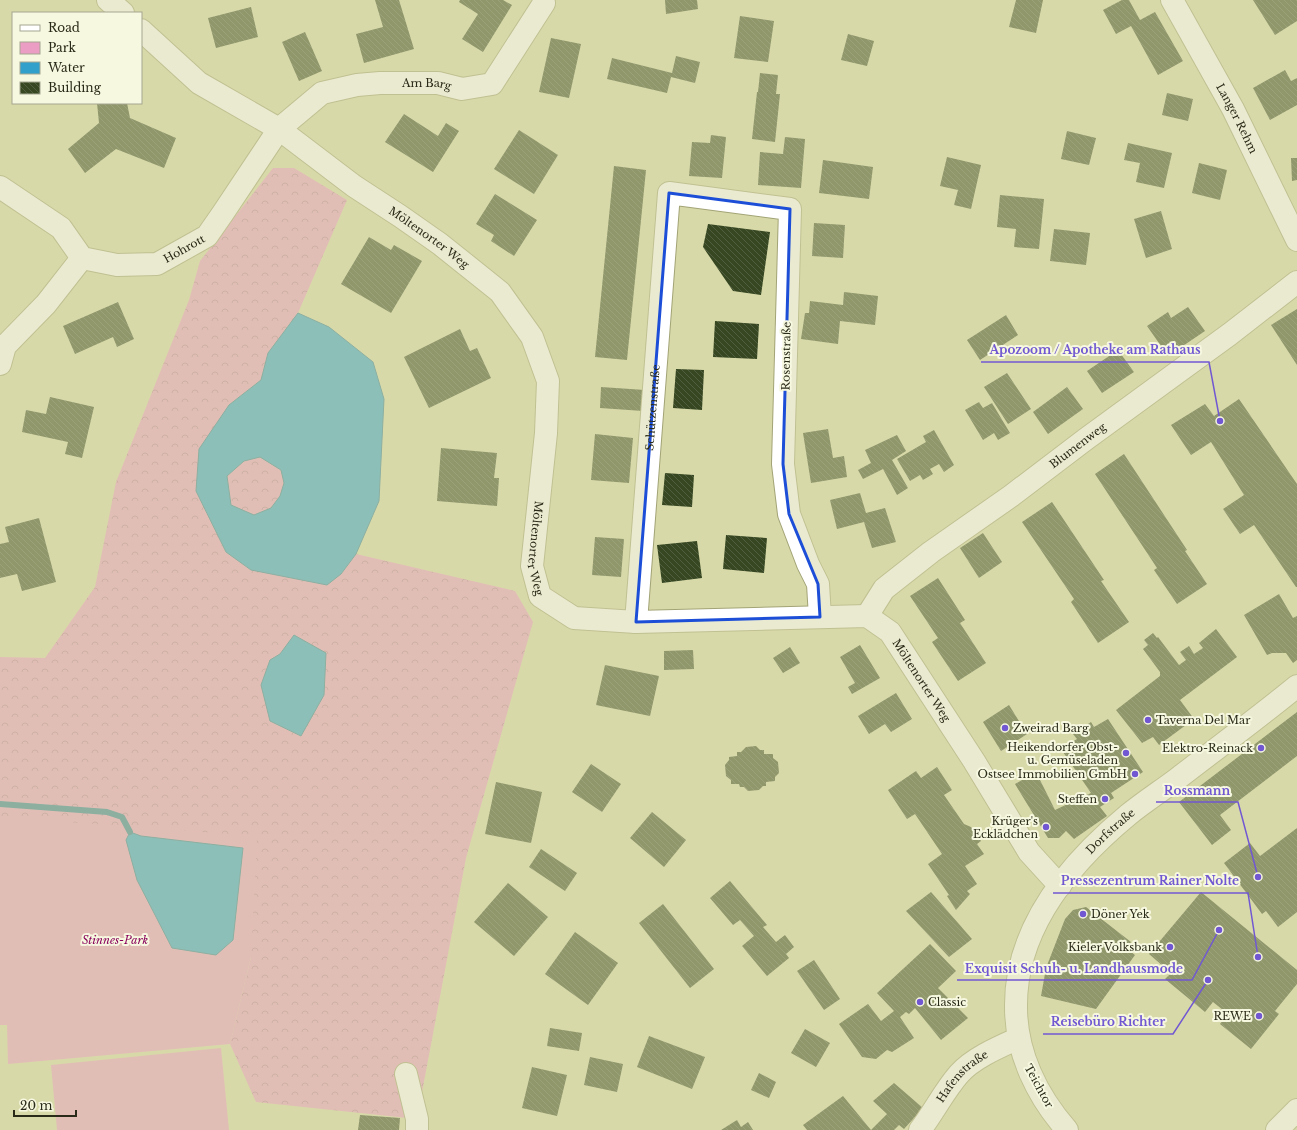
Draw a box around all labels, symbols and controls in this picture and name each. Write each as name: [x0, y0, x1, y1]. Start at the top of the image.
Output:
legend: [12, 12, 142, 104]
text: Road: [48, 20, 80, 35]
text: Park: [48, 40, 76, 55]
text: Water: [47, 60, 85, 75]
street label: Am Barg: [401, 76, 453, 93]
text: Building: [48, 80, 102, 95]
street label: Langer Rehm: [1213, 81, 1261, 156]
street label: Möltenorter Weg: [386, 204, 472, 272]
street label: Hohrott: [161, 231, 208, 266]
street label: Rosenstraße: [778, 321, 794, 391]
callout: Apozoom / Apotheke am Rathaus: [981, 338, 1209, 362]
text: Apozoom / Apotheke am Rathaus: [988, 342, 1201, 357]
street label: Schützenstraße: [642, 364, 663, 451]
street label: Blumenweg: [1047, 420, 1109, 471]
street label: Möltenorter Weg: [525, 500, 547, 598]
street label: Möltenorter Weg: [889, 636, 954, 725]
place label: Taverna Del Mar: [1156, 713, 1251, 727]
marker: Taverna Del Mar: [1143, 715, 1153, 725]
place label: Zweirad Barg: [1013, 721, 1089, 735]
marker: Zweirad Barg: [1000, 723, 1010, 733]
place label: Heikendorfer Obst- u. Gemüseladen: [1007, 740, 1118, 767]
place label: Elektro-Reinack: [1162, 741, 1253, 755]
marker: Elektro-Reinack: [1256, 743, 1266, 753]
marker: Heikendorfer Obst- u. Gemüseladen: [1121, 748, 1131, 758]
place label: Ostsee Immobilien GmbH: [978, 767, 1127, 781]
marker: Ostsee Immobilien GmbH: [1130, 769, 1140, 779]
callout: Rossmann: [1156, 778, 1238, 802]
text: Rossmann: [1164, 783, 1230, 798]
place label: Steffen: [1058, 792, 1097, 806]
marker: Steffen: [1100, 794, 1110, 804]
street label: Dorfstraße: [1083, 805, 1137, 857]
place label: Krüger's Ecklädchen: [973, 814, 1038, 841]
marker: Krüger's Ecklädchen: [1041, 822, 1051, 832]
callout: Pressezentrum Rainer Nolte: [1053, 869, 1248, 893]
text: Pressezentrum Rainer Nolte: [1061, 873, 1239, 888]
place label: Döner Yek: [1091, 907, 1150, 921]
marker: Döner Yek: [1078, 909, 1088, 919]
park label: Stinnes-Park: [82, 933, 148, 947]
place label: Kieler Volksbank: [1068, 940, 1162, 954]
marker: Kieler Volksbank: [1165, 942, 1175, 952]
callout: Exquisit Schuh- u. Landhausmode: [957, 956, 1192, 980]
text: Exquisit Schuh- u. Landhausmode: [965, 961, 1183, 976]
place label: Classic: [928, 995, 966, 1009]
marker: Classic: [915, 997, 925, 1007]
place label: REWE: [1213, 1009, 1251, 1023]
callout: Reisebüro Richter: [1043, 1010, 1173, 1034]
marker: REWE: [1254, 1011, 1264, 1021]
text: Reisebüro Richter: [1051, 1014, 1165, 1029]
street label: Hafenstraße: [933, 1047, 991, 1105]
street label: Teichtor: [1021, 1062, 1057, 1111]
scale bar: [14, 1092, 76, 1118]
text: 20 m: [20, 1098, 52, 1113]

